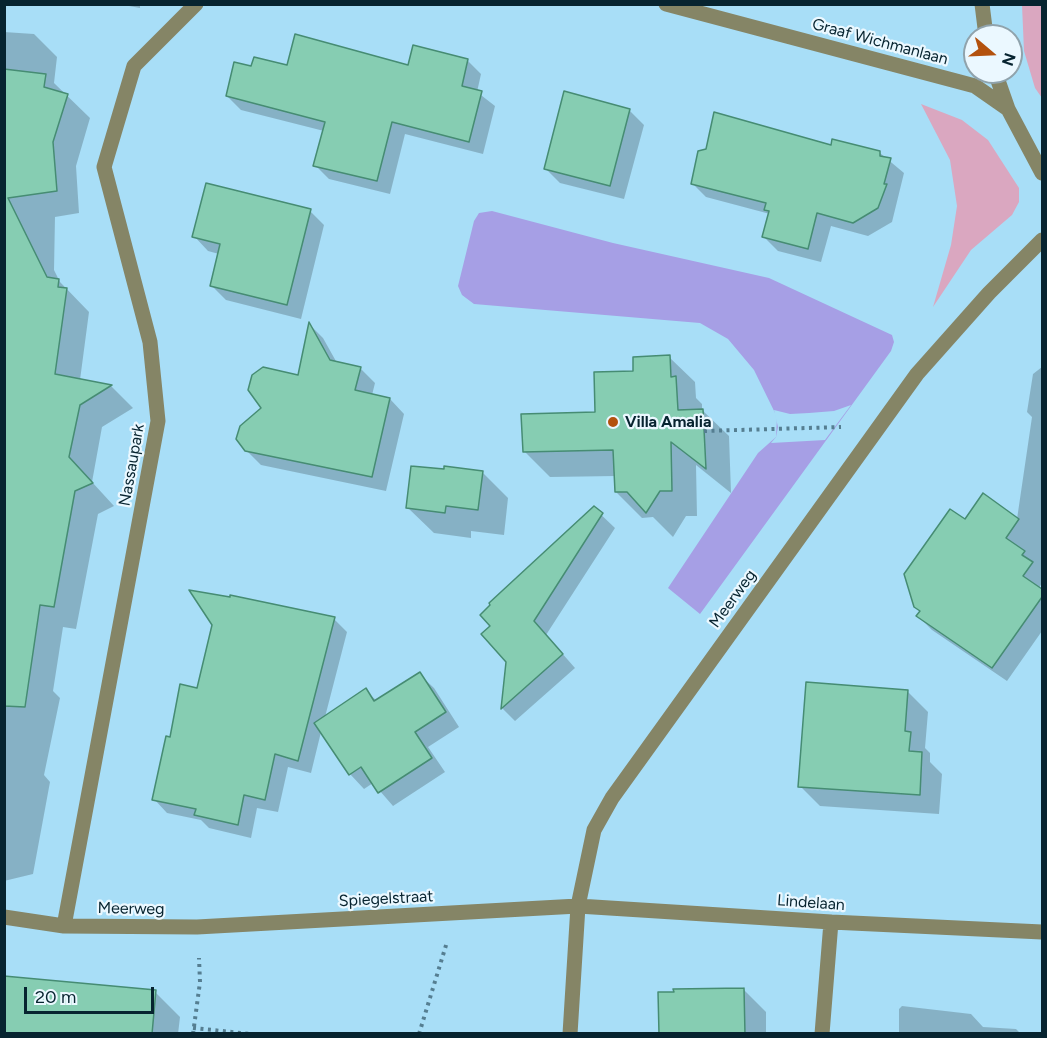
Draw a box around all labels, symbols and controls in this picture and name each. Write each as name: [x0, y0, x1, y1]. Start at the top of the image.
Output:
street label: Graaf Wichmanlaan: [810, 15, 950, 69]
north arrow: [963, 24, 1023, 84]
text: N: [998, 50, 1020, 68]
place label: Villa Amalia: [625, 412, 712, 432]
marker: Villa Amalia: [606, 415, 620, 429]
street label: Nassaupark: [115, 422, 149, 508]
street label: Meerweg: [706, 566, 760, 632]
street label: Spiegelstraat: [338, 887, 434, 911]
street label: Lindelaan: [776, 891, 846, 915]
street label: Meerweg: [97, 899, 165, 919]
scale bar: [27, 975, 158, 1013]
text: 20 m: [35, 986, 76, 1008]

